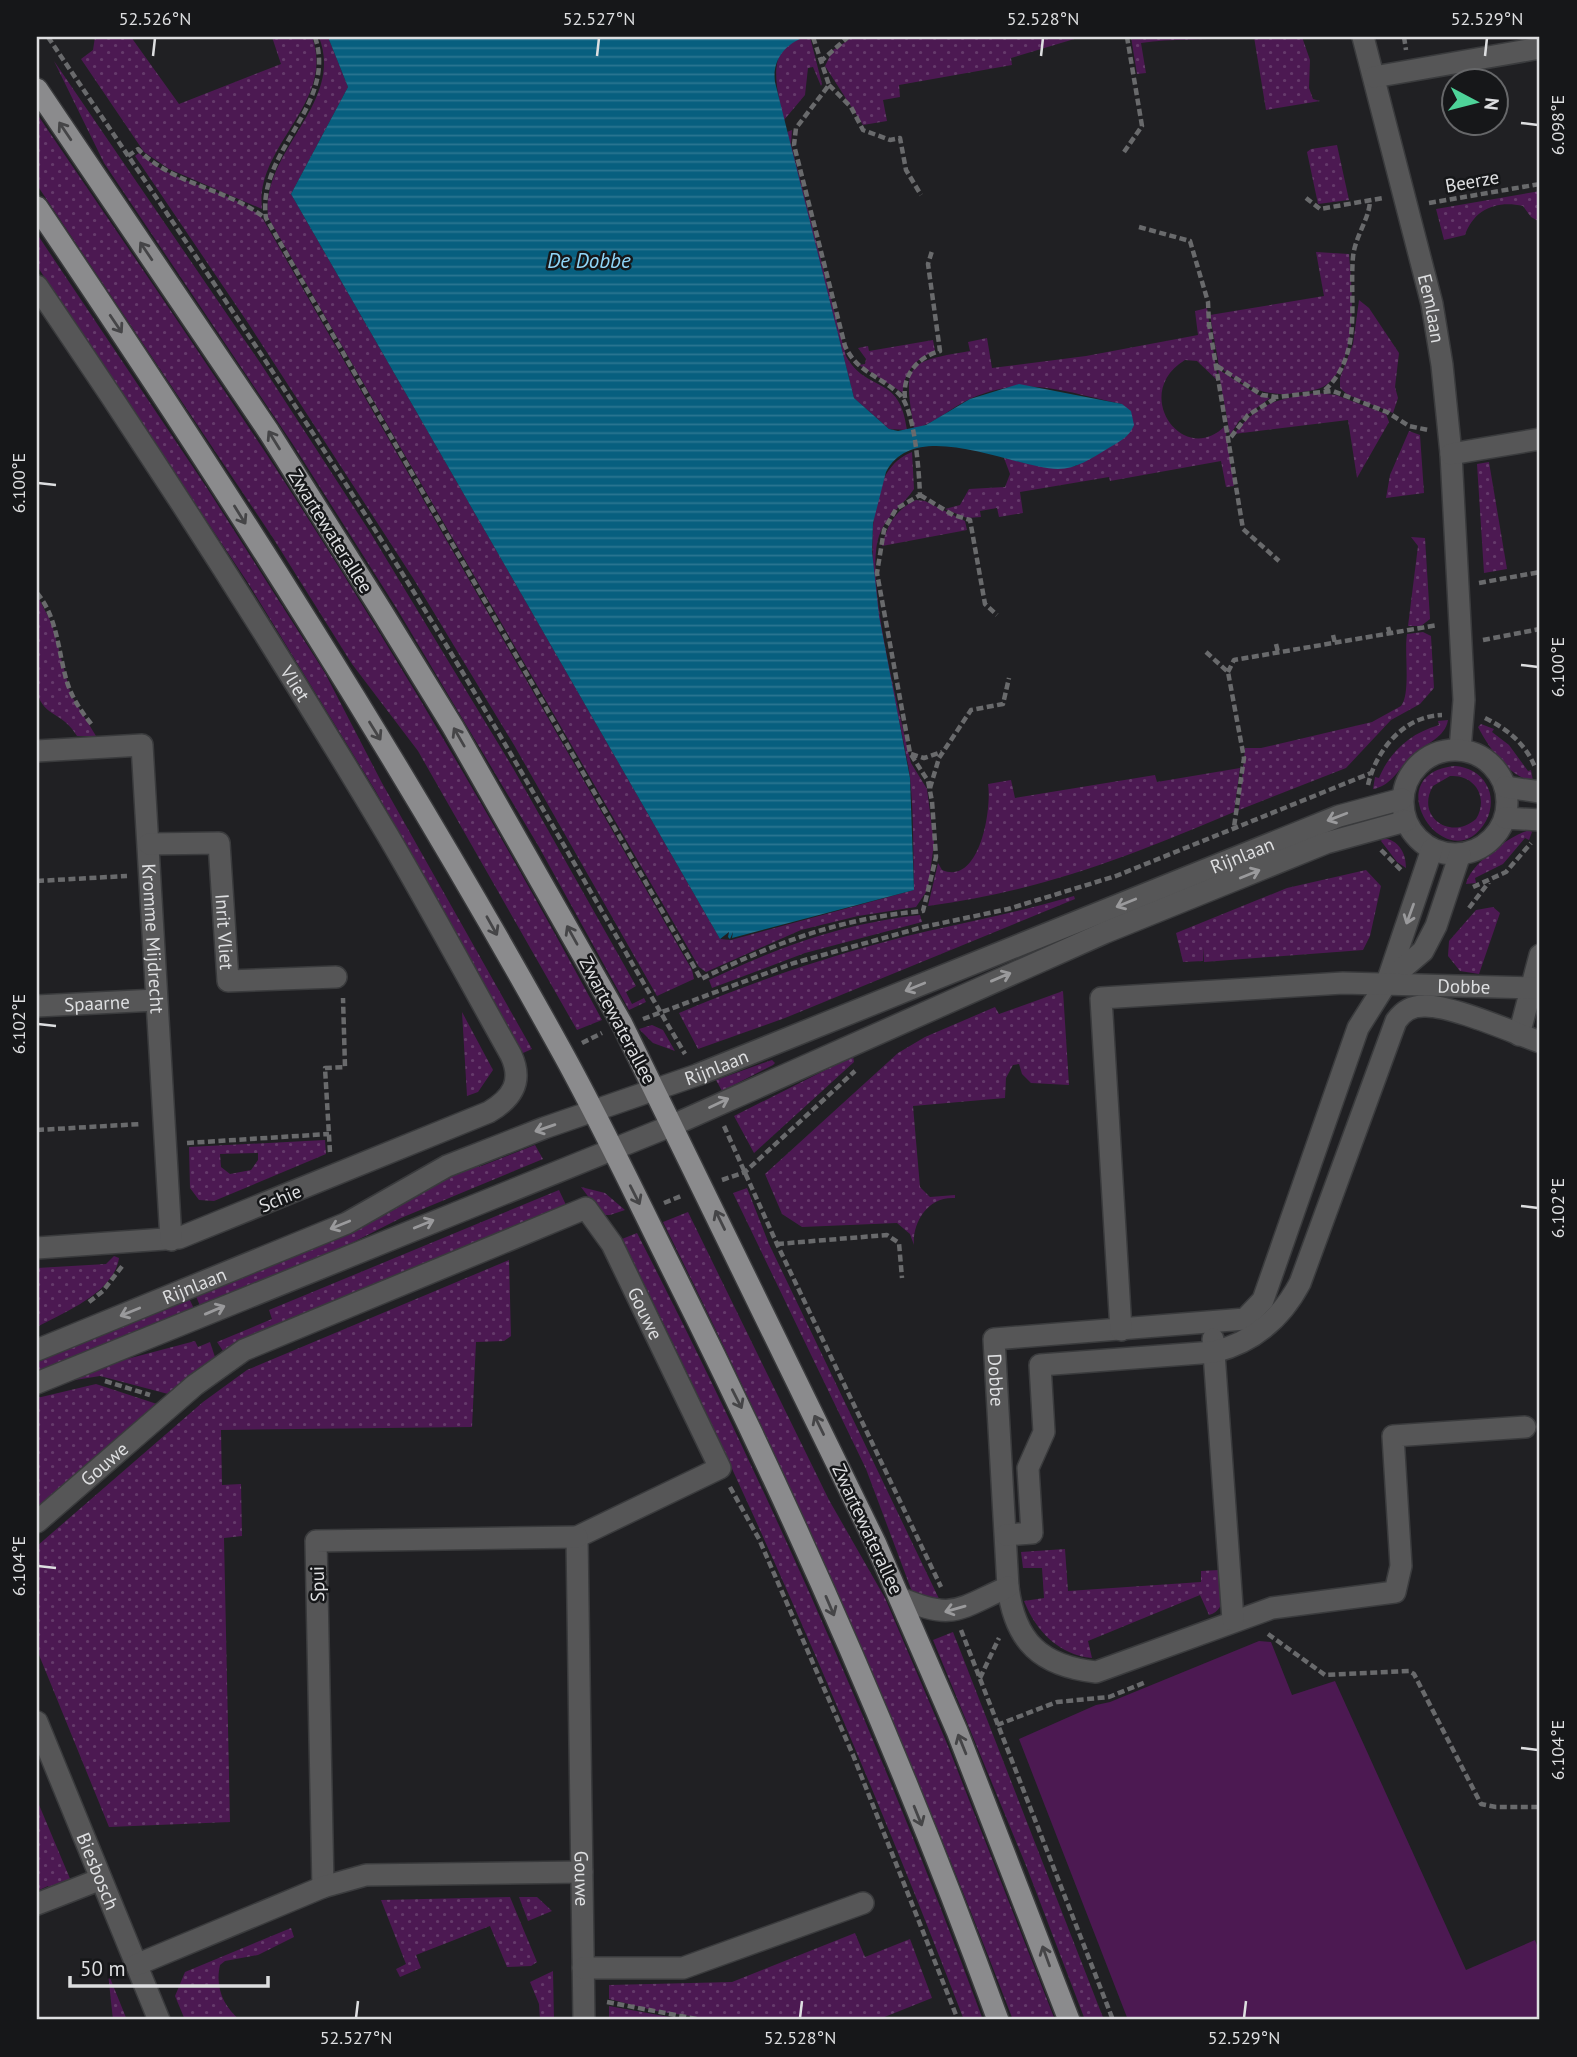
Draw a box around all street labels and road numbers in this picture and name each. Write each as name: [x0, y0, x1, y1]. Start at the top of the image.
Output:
street label: Beerze: [1443, 164, 1501, 198]
street label: Eemlaan: [1413, 271, 1450, 345]
street label: Zwartewaterallee: [283, 465, 379, 597]
street label: Vliet: [275, 660, 316, 706]
street label: Rijnlaan: [1207, 831, 1278, 879]
street label: Kromme Mijdrecht: [137, 863, 170, 1015]
street label: Inrit Vliet: [210, 893, 239, 971]
street label: Zwartewaterallee: [574, 952, 662, 1088]
street label: Dobbe: [1437, 973, 1491, 999]
street label: Spaarne: [63, 989, 130, 1017]
street label: Rijnlaan: [681, 1044, 752, 1090]
street label: Schie: [255, 1178, 305, 1218]
street label: Rijnlaan: [159, 1262, 230, 1309]
street label: Gouwe: [623, 1283, 668, 1344]
street label: Dobbe: [983, 1353, 1010, 1407]
street label: Gouwe: [75, 1436, 133, 1491]
street label: Zwartewaterallee: [827, 1460, 909, 1598]
street label: Spui: [305, 1566, 329, 1602]
street label: Biesbosch: [71, 1829, 125, 1913]
street label: Gouwe: [570, 1851, 594, 1906]

